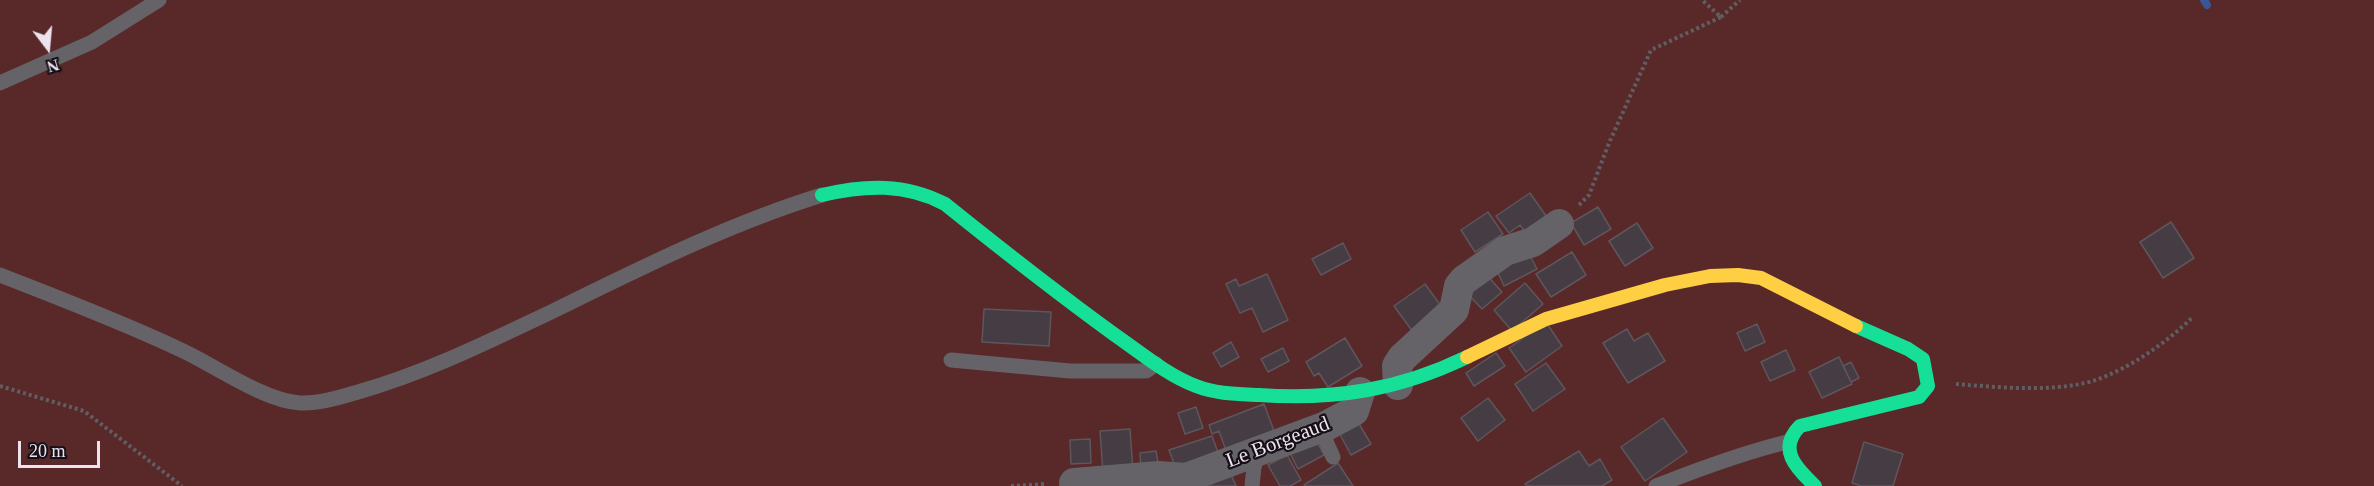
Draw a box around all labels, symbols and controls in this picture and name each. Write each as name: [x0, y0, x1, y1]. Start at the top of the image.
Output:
north arrow: [18, 18, 78, 78]
text: N: [45, 56, 61, 76]
street label: Le Borgeaud: [1223, 412, 1333, 474]
scale bar: [21, 429, 104, 467]
text: 20 m: [29, 441, 66, 461]

